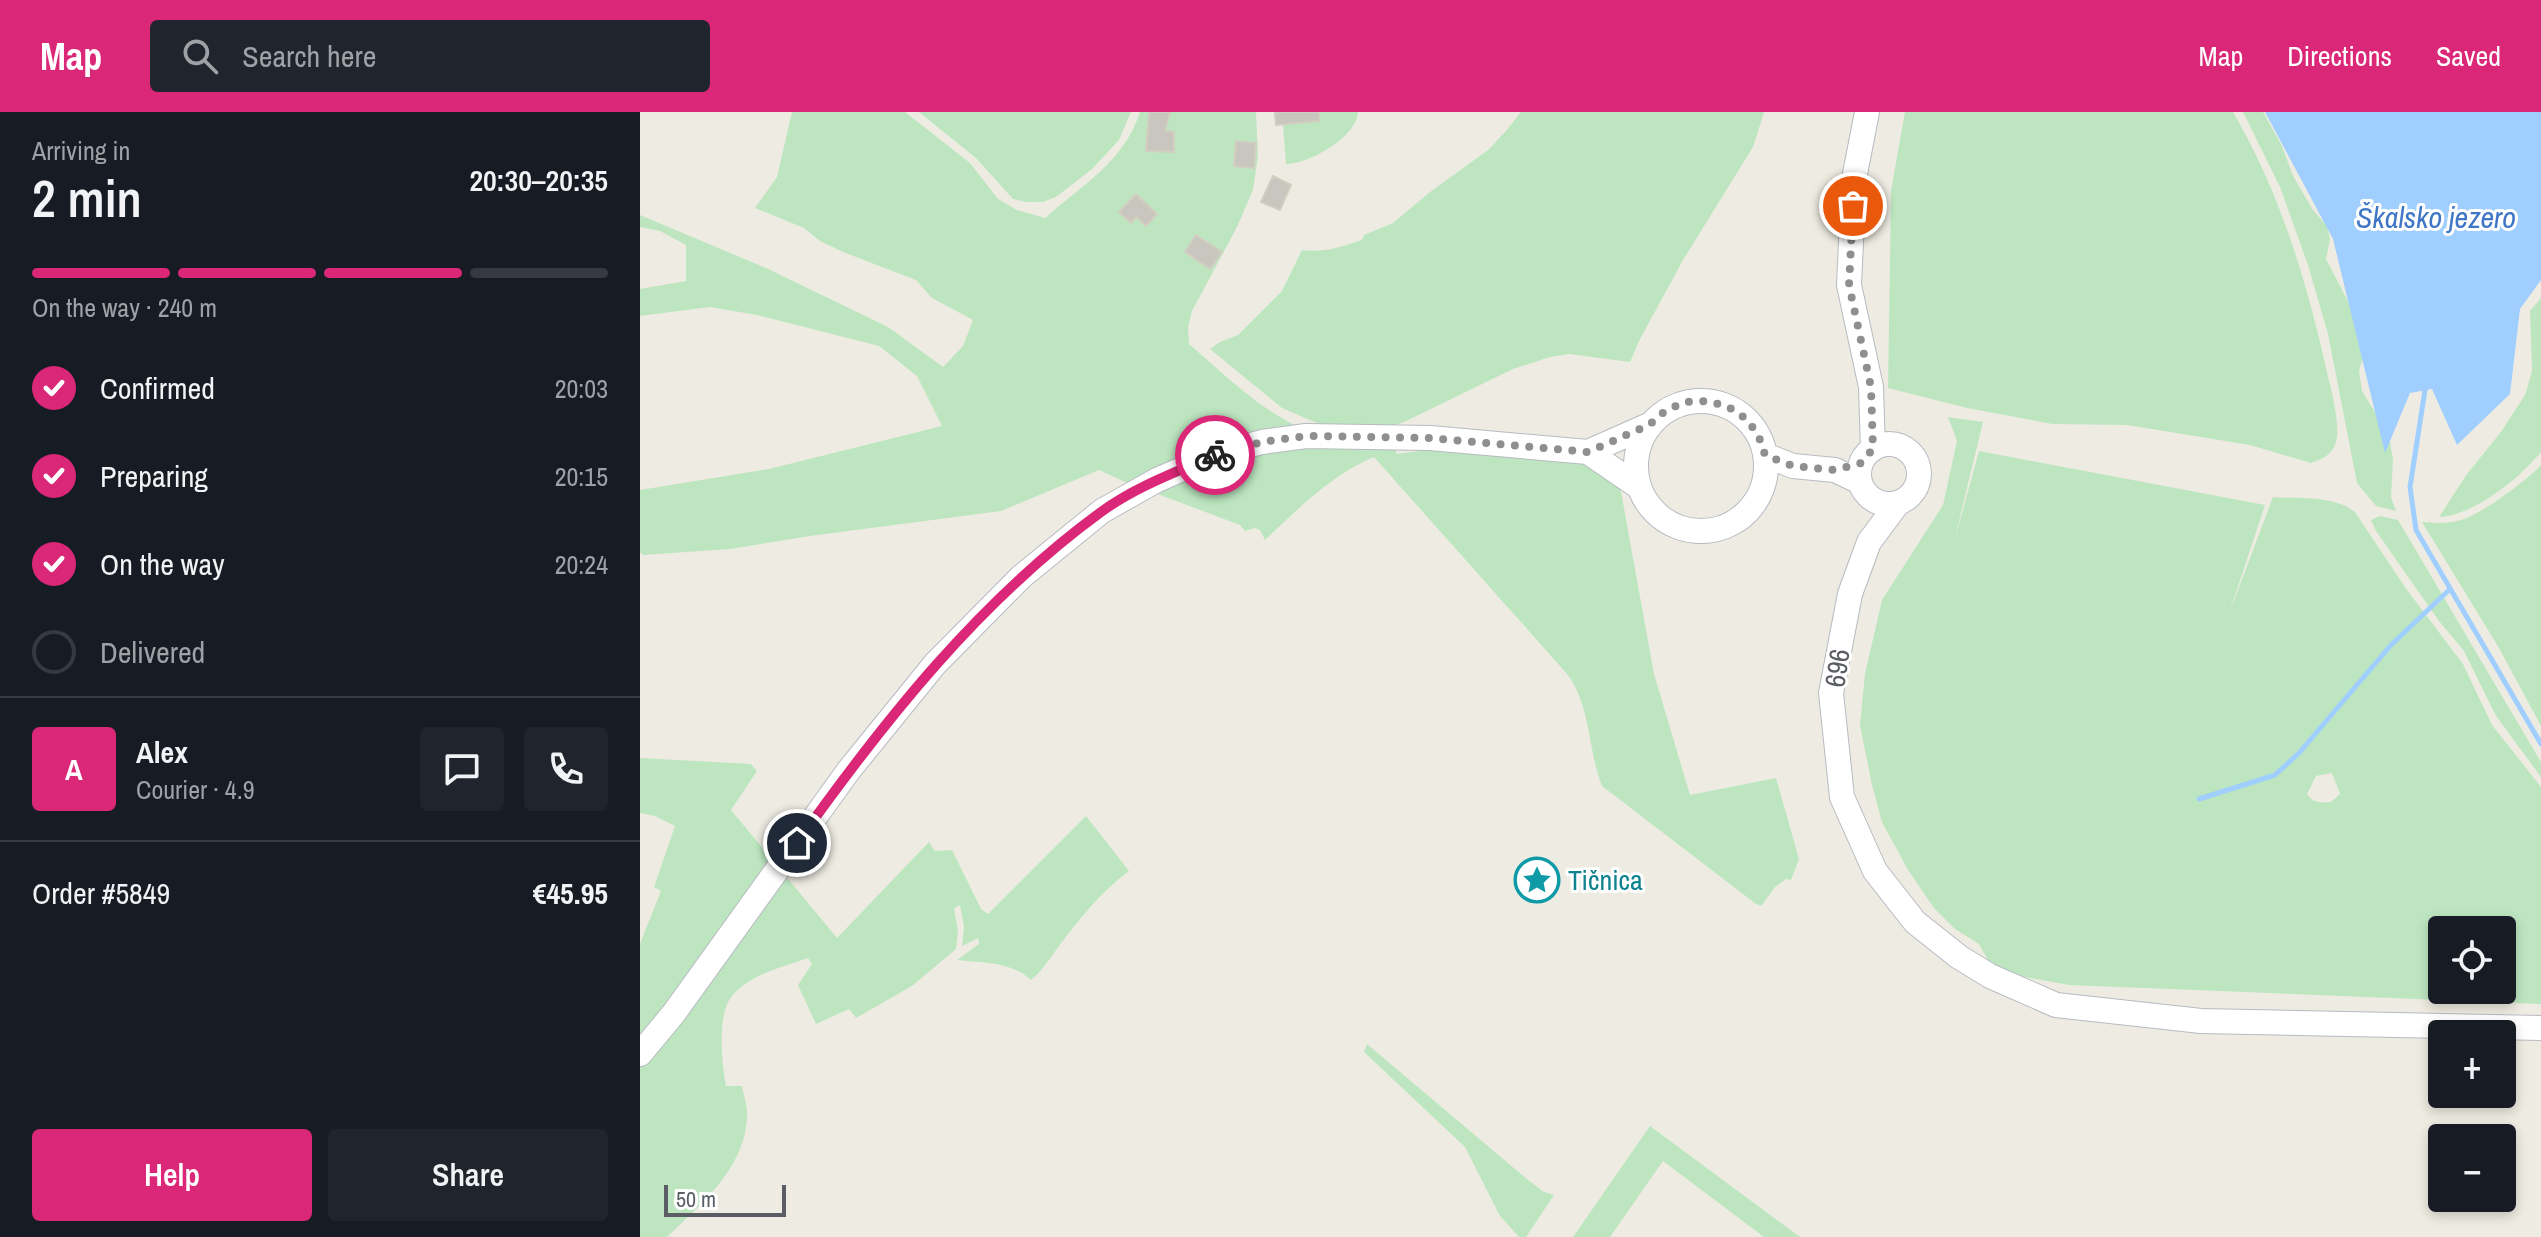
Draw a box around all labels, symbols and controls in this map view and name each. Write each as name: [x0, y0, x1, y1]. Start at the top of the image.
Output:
search box: [150, 20, 710, 92]
text: Map: [40, 31, 102, 82]
icon: search: [178, 34, 222, 78]
text: Search here: [242, 36, 376, 76]
text: Map: [2199, 37, 2243, 75]
text: Directions: [2287, 37, 2392, 75]
text: Saved: [2436, 37, 2501, 75]
text: Arriving in: [32, 133, 130, 168]
text: 20:30–20:35: [469, 160, 608, 200]
text: 2 min: [32, 163, 142, 233]
pin: [1819, 172, 1887, 240]
icon: bag: [1831, 184, 1875, 228]
water label: Škalsko jezero: [2356, 197, 2516, 237]
text: On the way · 240 m: [32, 290, 217, 325]
icon: check: [32, 366, 76, 410]
text: Confirmed: [100, 368, 215, 408]
text: 20:03: [555, 371, 608, 406]
courier: [1175, 415, 1255, 495]
icon: bike: [1193, 433, 1237, 477]
icon: check: [32, 454, 76, 498]
text: Preparing: [100, 456, 208, 496]
text: 20:15: [555, 459, 608, 494]
icon: check: [32, 542, 76, 586]
text: On the way: [100, 544, 224, 584]
text: 20:24: [555, 547, 608, 582]
text: Delivered: [100, 632, 205, 672]
street label: 696: [1815, 646, 1859, 690]
button: chat: [420, 727, 504, 811]
button: phone: [524, 727, 608, 811]
text: Alex: [136, 732, 188, 772]
text: A: [65, 749, 83, 789]
text: Courier · 4.9: [136, 772, 255, 807]
pin: [763, 809, 831, 877]
icon: home: [775, 821, 819, 865]
place icon: Tičnica: [1513, 856, 1561, 904]
place label: Tičnica: [1568, 861, 1643, 899]
text: Order #5849: [32, 873, 170, 913]
text: €45.95: [533, 873, 608, 913]
map controls: [2428, 916, 2516, 1212]
button: locate: [2428, 916, 2516, 1004]
button: +: [2428, 1020, 2516, 1108]
button: −: [2428, 1124, 2516, 1212]
button: Help: [32, 1129, 312, 1221]
button: Share: [328, 1129, 608, 1221]
scale bar: [664, 1181, 786, 1217]
text: 50 m: [676, 1184, 716, 1214]

